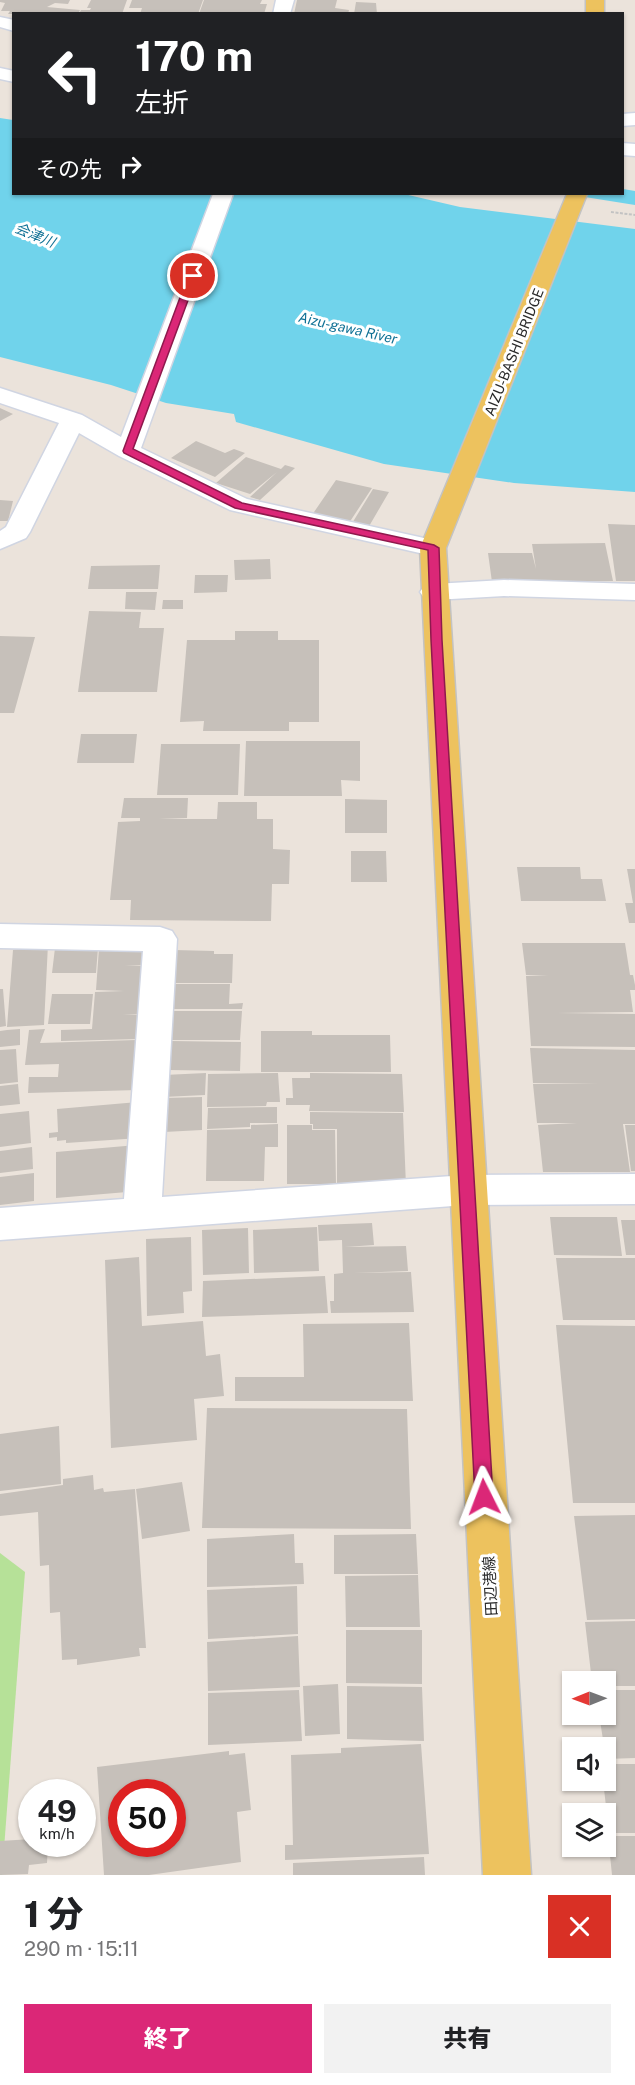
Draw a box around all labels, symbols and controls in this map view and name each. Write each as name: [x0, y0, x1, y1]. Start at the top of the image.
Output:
text: 170 m: [135, 31, 253, 80]
icon: left: [36, 36, 114, 114]
text: 左折: [135, 86, 189, 118]
icon: right: [114, 150, 147, 183]
text: その先: [36, 156, 102, 182]
water label: 会津川: [13, 220, 59, 251]
pin: [167, 250, 218, 301]
icon: arrive: [176, 259, 209, 292]
street label: AIZU-BASHI BRIDGE: [481, 286, 547, 418]
water label: Aizu-gawa River: [297, 309, 400, 347]
position arrow: [452, 1465, 516, 1529]
street label: 田辺港線: [480, 1556, 500, 1616]
north arrow: [562, 1671, 616, 1725]
map controls: [562, 1671, 616, 1857]
button: sound: [562, 1737, 616, 1791]
speed limit sign: 50: [108, 1779, 186, 1857]
text: 49: [37, 1793, 77, 1829]
button: layers: [562, 1803, 616, 1857]
text: km/h: [39, 1825, 75, 1842]
text: 1 分: [24, 1893, 84, 1935]
button: close: [548, 1895, 611, 1958]
text: 290 m · 15:11: [24, 1937, 139, 1961]
button: 終了: [24, 2004, 312, 2073]
button: 共有: [324, 2004, 611, 2073]

